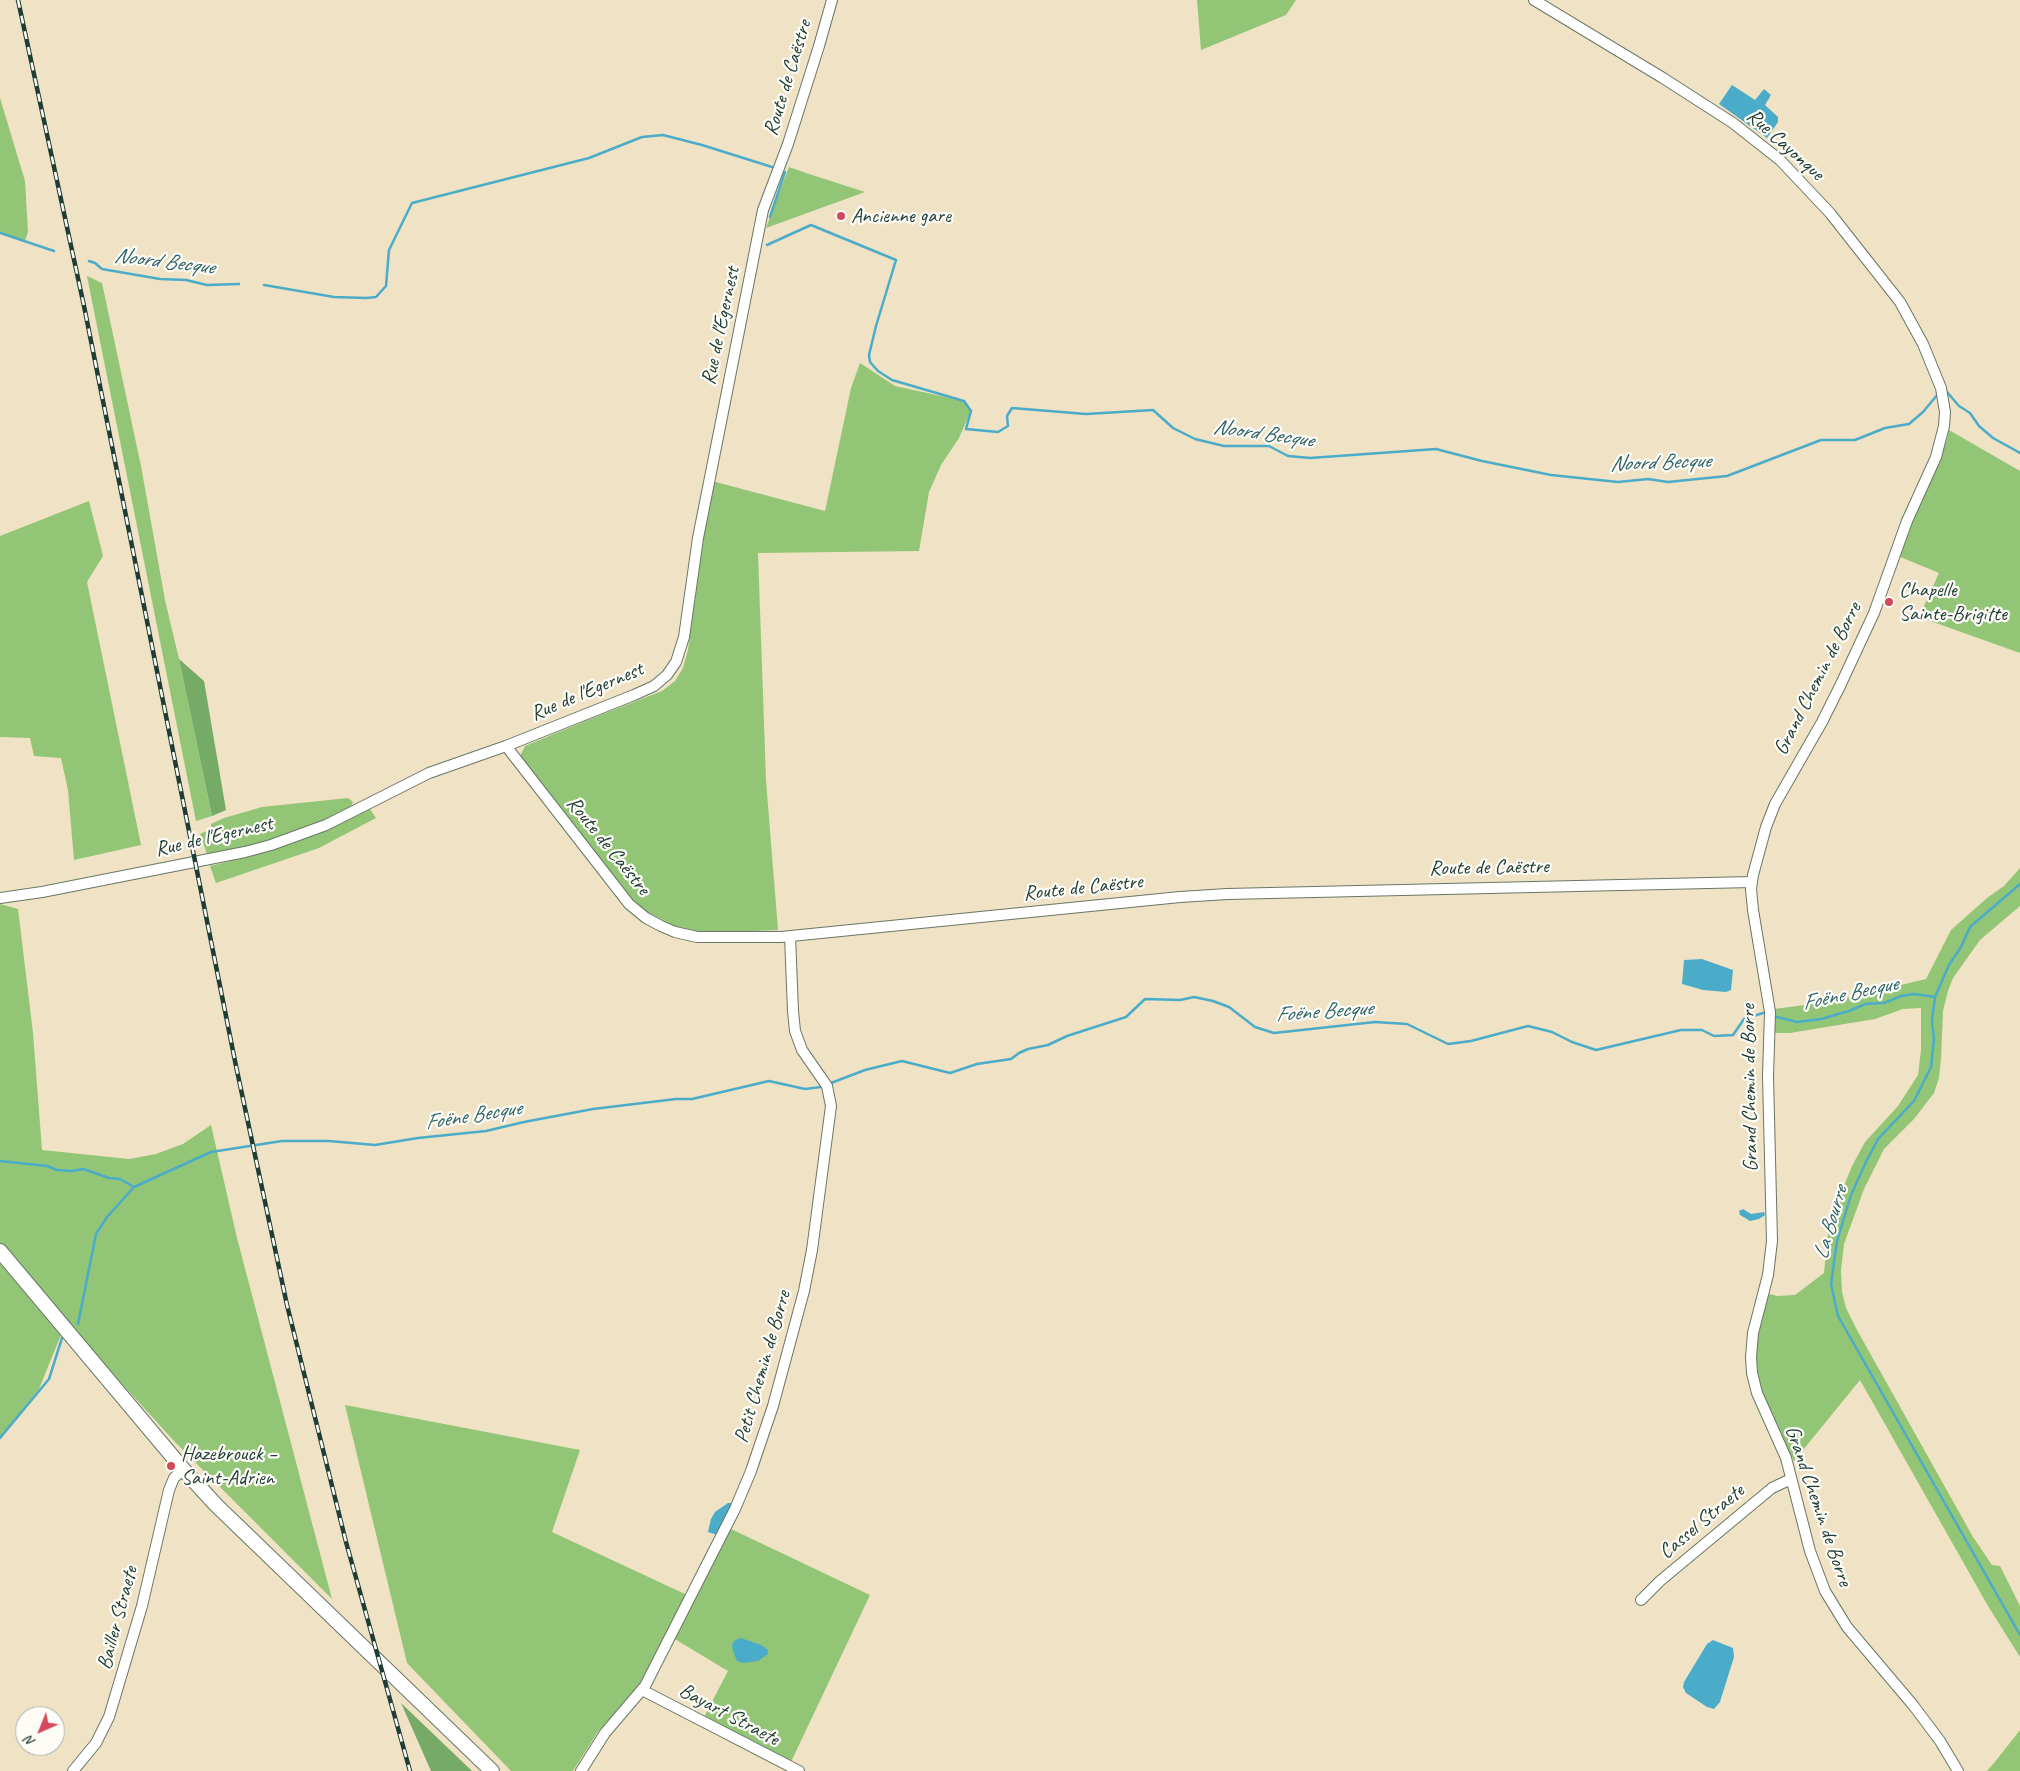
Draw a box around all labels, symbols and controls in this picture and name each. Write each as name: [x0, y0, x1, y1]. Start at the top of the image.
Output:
street label: Route de Caëstre: [758, 17, 818, 139]
street label: Rue Cayonque: [1741, 104, 1829, 186]
place label: Ancienne gare: [851, 203, 951, 229]
marker: Ancienne gare: [835, 210, 847, 222]
water label: Noord Becque: [112, 243, 216, 281]
street label: Rue de l'Egernest: [696, 265, 746, 387]
water label: Noord Becque: [1211, 414, 1315, 454]
water label: Noord Becque: [1609, 448, 1711, 478]
place label: Chapelle Sainte-Brigitte: [1899, 577, 2007, 627]
marker: Chapelle Sainte-Brigitte: [1883, 596, 1895, 608]
street label: Grand Chemin de Borre: [1769, 598, 1867, 760]
street label: Rue de l'Egernest: [527, 657, 647, 727]
street label: Route de Caëstre: [561, 792, 655, 900]
street label: Rue de l'Egernest: [153, 811, 275, 863]
street label: Route de Caëstre: [1429, 854, 1549, 882]
street label: Route de Caëstre: [1022, 869, 1144, 907]
water label: Foëne Becque: [1800, 971, 1900, 1017]
water label: Foëne Becque: [1275, 995, 1373, 1029]
street label: Grand Chemin de Borre: [1736, 1004, 1764, 1172]
water label: Foëne Becque: [423, 1095, 523, 1137]
water label: La Bourre: [1808, 1183, 1854, 1263]
street label: Petit Chemin de Borre: [729, 1288, 797, 1446]
street label: Grand Chemin de Borre: [1779, 1423, 1857, 1589]
place label: Hazebrouck – Saint-Adrien: [181, 1441, 277, 1491]
marker: Hazebrouck – Saint-Adrien: [165, 1460, 177, 1472]
street label: Cassel Straete: [1654, 1479, 1750, 1565]
street label: Bailler Straete: [92, 1564, 144, 1672]
street label: Bayart Straete: [675, 1678, 783, 1752]
north arrow: [15, 1706, 65, 1756]
text: N: [21, 1732, 39, 1751]

